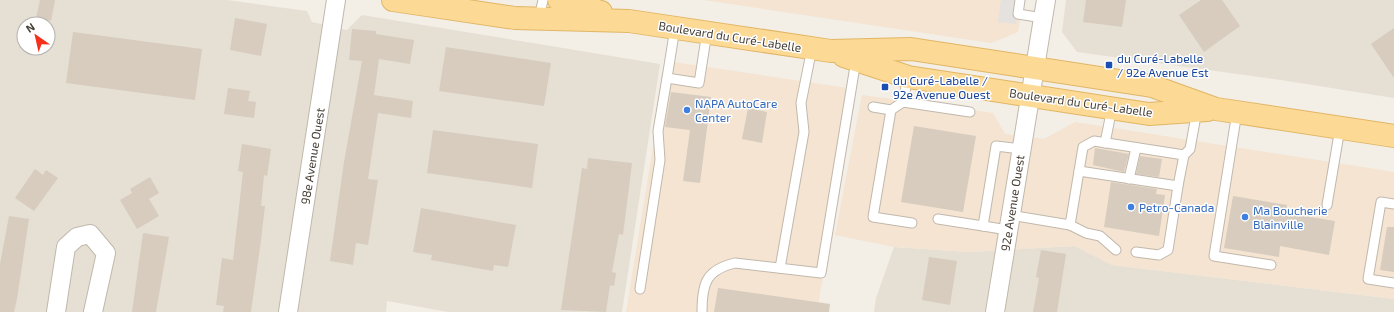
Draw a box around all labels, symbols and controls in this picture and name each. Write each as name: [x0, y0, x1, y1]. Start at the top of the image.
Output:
north arrow: [16, 16, 56, 56]
street label: Boulevard du Curé-Labelle: [658, 18, 802, 54]
text: N: [23, 20, 37, 35]
place label: du Curé-Labelle / 92e Avenue Est: [1117, 51, 1209, 79]
marker: du Curé-Labelle / 92e Avenue Est: [1104, 60, 1114, 70]
place label: du Curé-Labelle / 92e Avenue Ouest: [893, 73, 991, 101]
marker: du Curé-Labelle / 92e Avenue Ouest: [880, 82, 890, 92]
street label: Boulevard du Curé-Labelle: [1009, 85, 1153, 119]
place label: NAPA AutoCare Center: [695, 96, 777, 124]
marker: NAPA AutoCare Center: [682, 105, 692, 115]
street label: 98e Avenue Ouest: [297, 106, 327, 205]
street label: 92e Avenue Ouest: [997, 153, 1027, 252]
place label: Petro-Canada: [1139, 200, 1214, 214]
marker: Petro-Canada: [1126, 202, 1136, 212]
place label: Ma Boucherie Blainville: [1253, 203, 1327, 231]
marker: Ma Boucherie Blainville: [1240, 212, 1250, 222]

